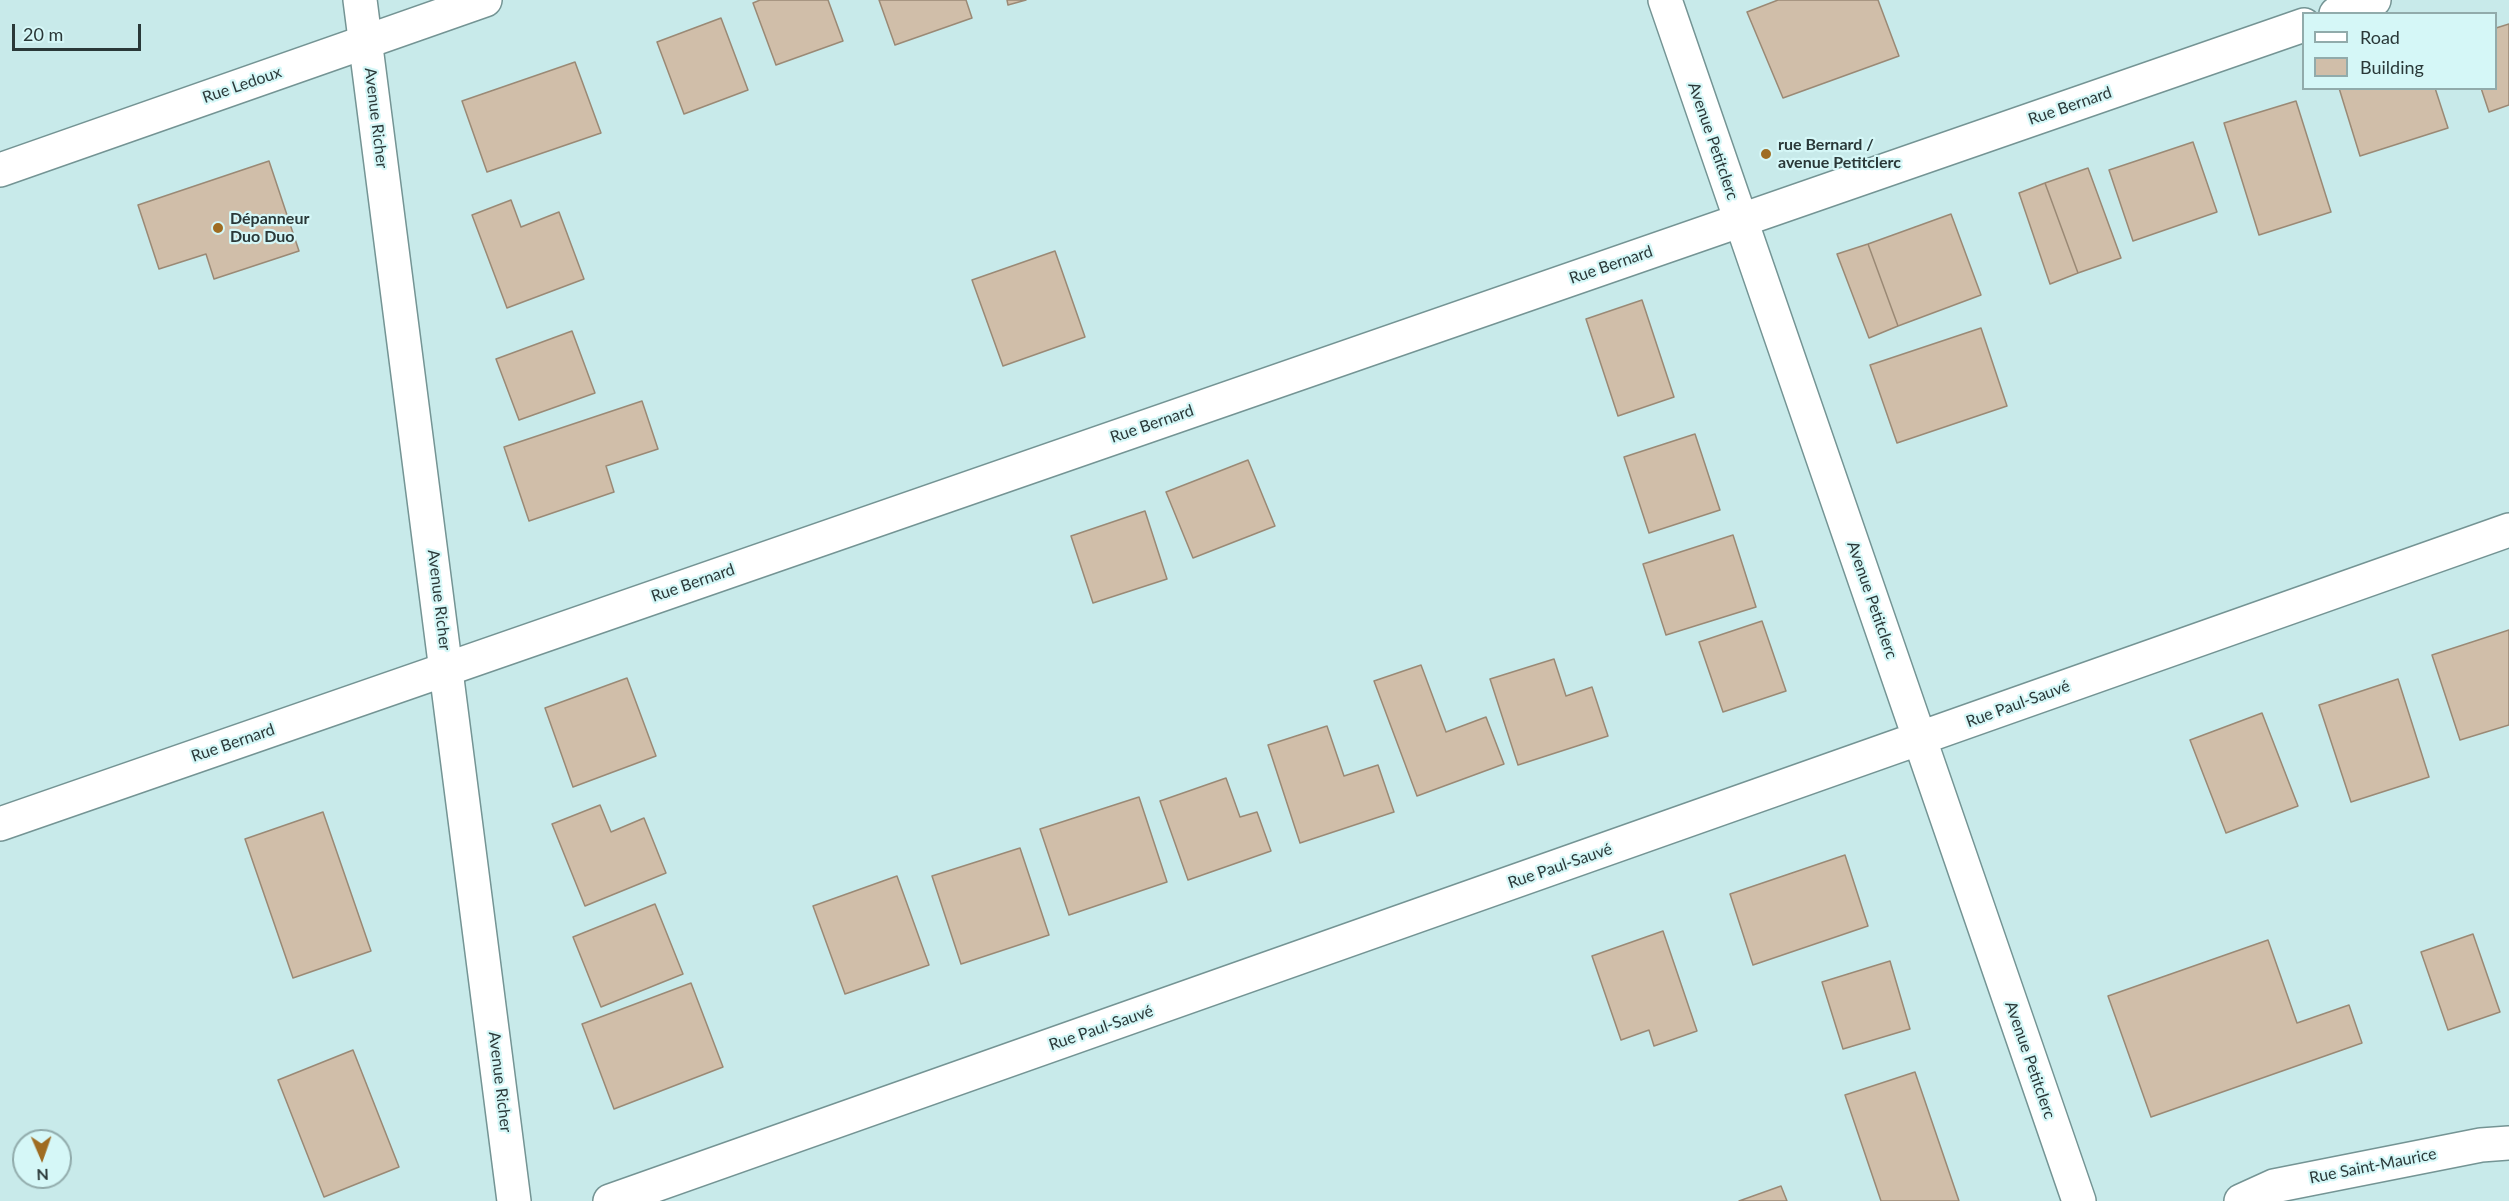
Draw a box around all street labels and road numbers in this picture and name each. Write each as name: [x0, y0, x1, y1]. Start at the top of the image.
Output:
street label: Rue Ledoux: [200, 63, 284, 107]
street label: Avenue Richer: [360, 66, 392, 170]
street label: Avenue Petitclerc: [1684, 80, 1742, 202]
street label: Rue Bernard: [2026, 83, 2114, 129]
street label: Rue Bernard: [1567, 242, 1655, 288]
street label: Rue Bernard: [1108, 401, 1196, 447]
street label: Avenue Petitclerc: [1843, 539, 1901, 661]
street label: Avenue Richer: [423, 548, 455, 652]
street label: Rue Bernard: [649, 560, 737, 606]
street label: Rue Paul-Sauvé: [1963, 676, 2073, 732]
street label: Rue Bernard: [189, 720, 277, 766]
street label: Rue Paul-Sauvé: [1505, 839, 1615, 893]
street label: Avenue Petitclerc: [2001, 999, 2059, 1121]
street label: Rue Paul-Sauvé: [1046, 1001, 1156, 1055]
street label: Avenue Richer: [484, 1030, 516, 1134]
street label: Rue Saint-Maurice: [2308, 1144, 2438, 1188]

